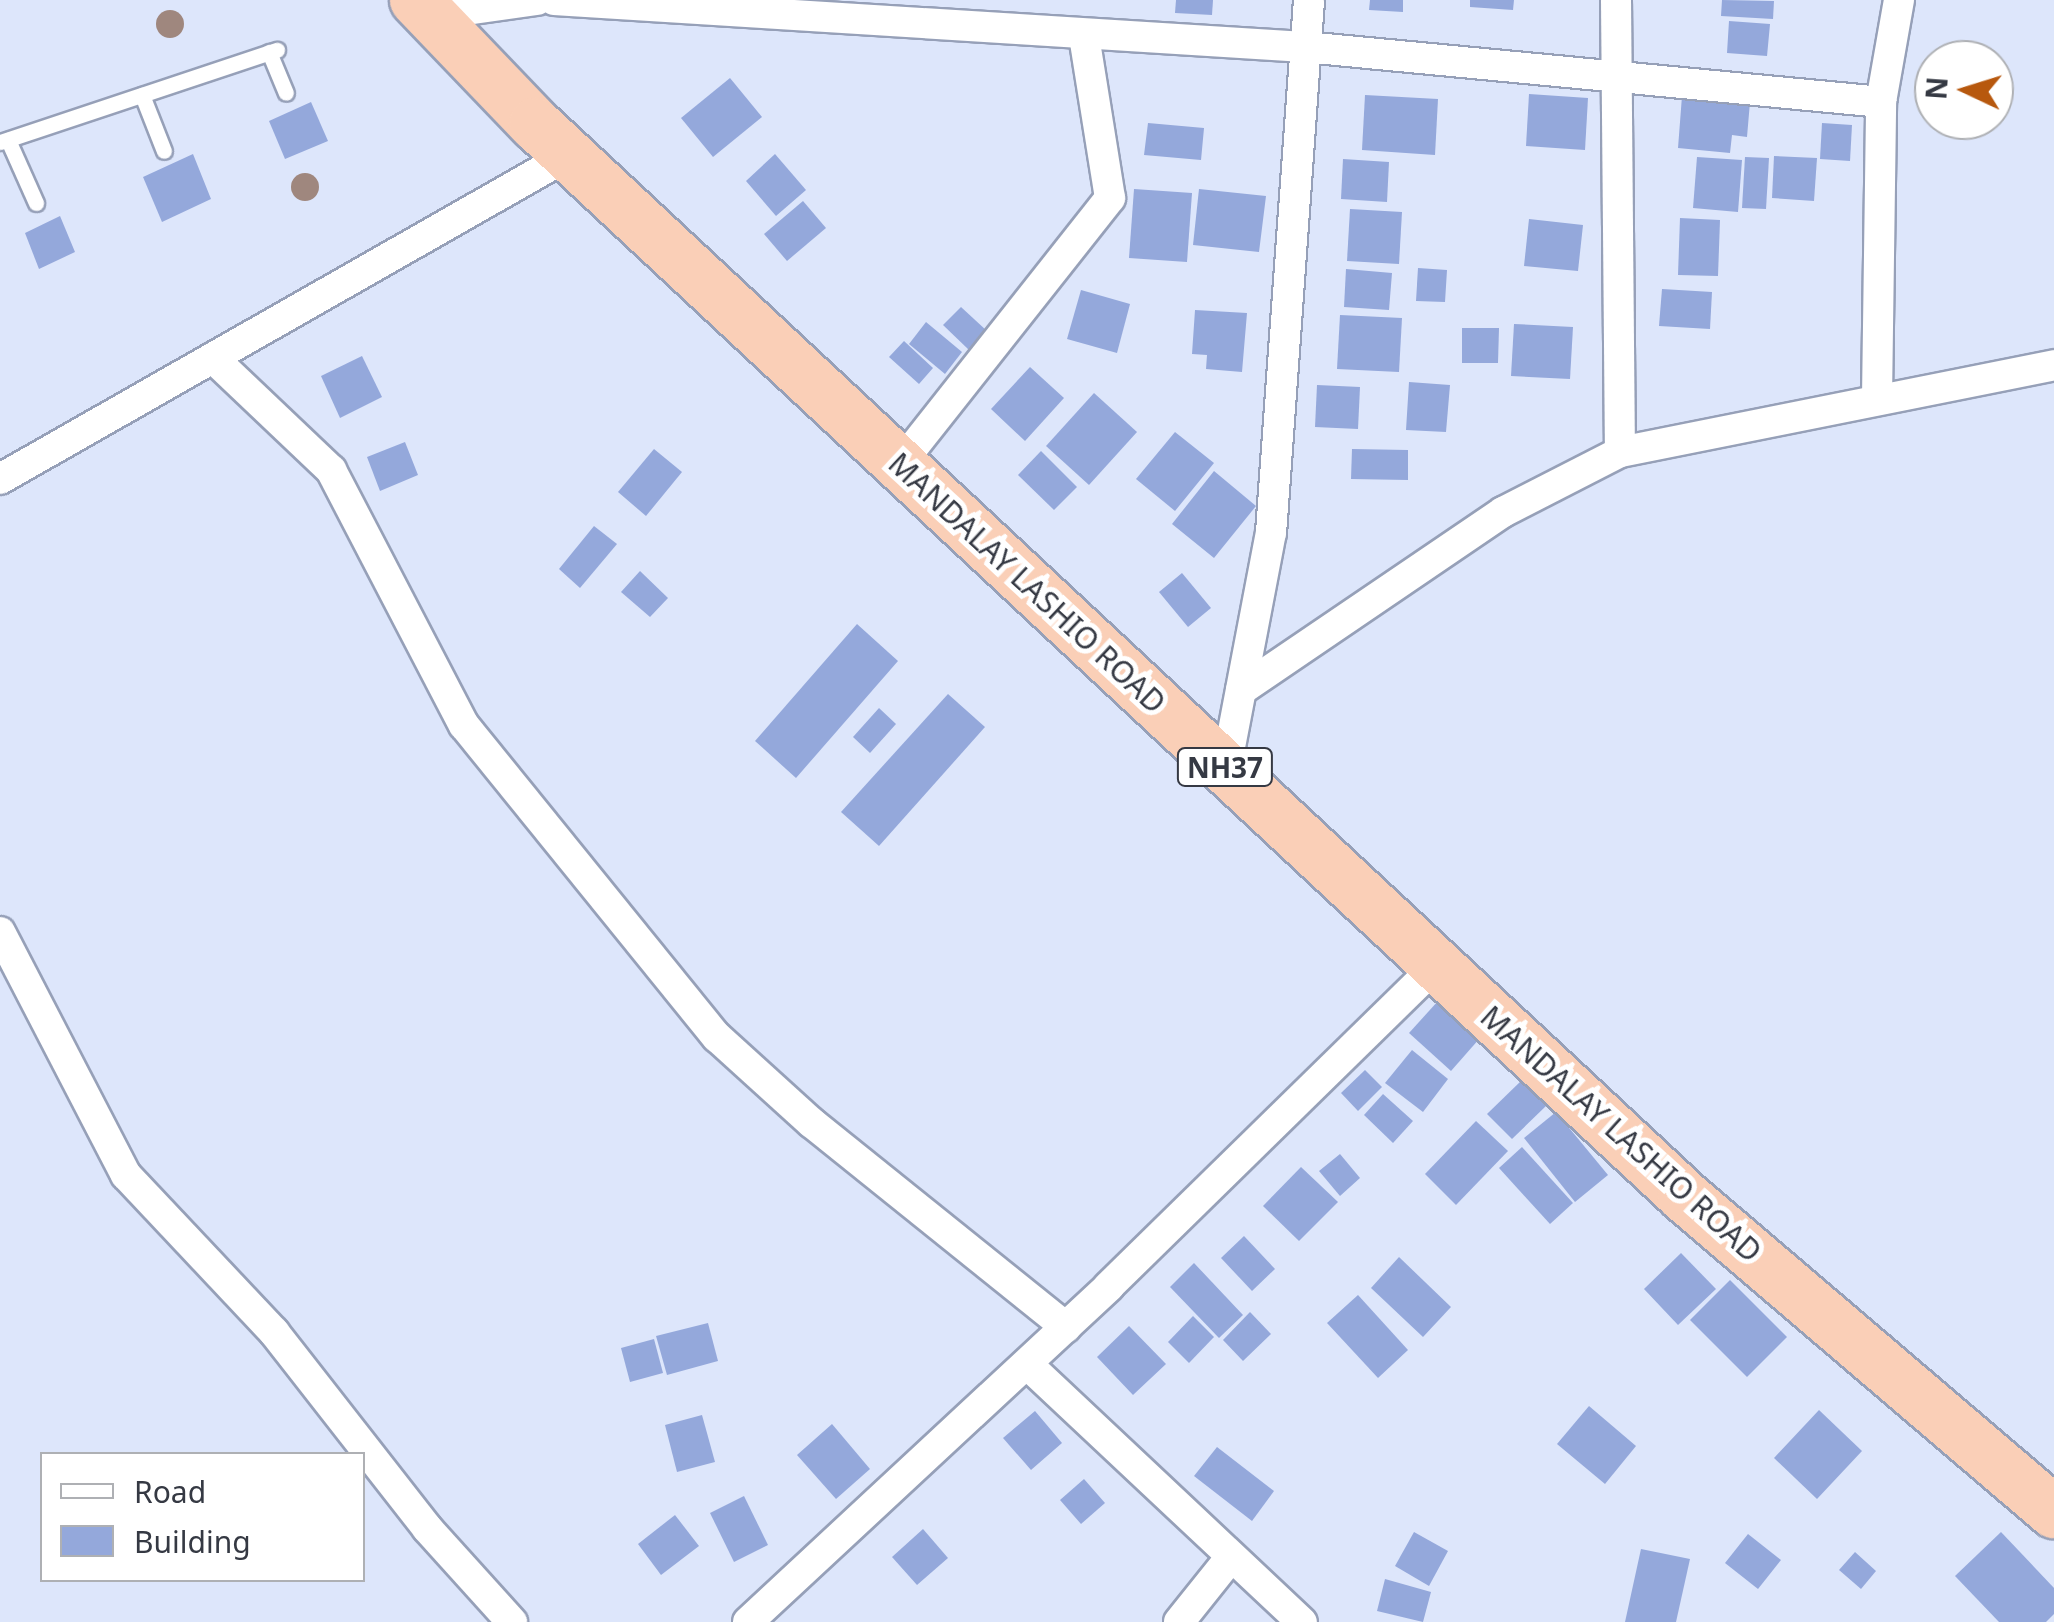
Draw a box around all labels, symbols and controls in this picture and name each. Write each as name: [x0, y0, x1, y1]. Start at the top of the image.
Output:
north arrow: [1914, 40, 2014, 140]
text: N: [1916, 75, 1956, 101]
street label: MANDALAY LASHIO ROAD: [881, 445, 1173, 721]
road number: NH37: [1175, 744, 1275, 790]
street label: MANDALAY LASHIO ROAD: [1473, 998, 1769, 1270]
legend: [40, 1452, 365, 1582]
text: Road: [134, 1471, 206, 1512]
text: Building: [134, 1521, 251, 1562]

